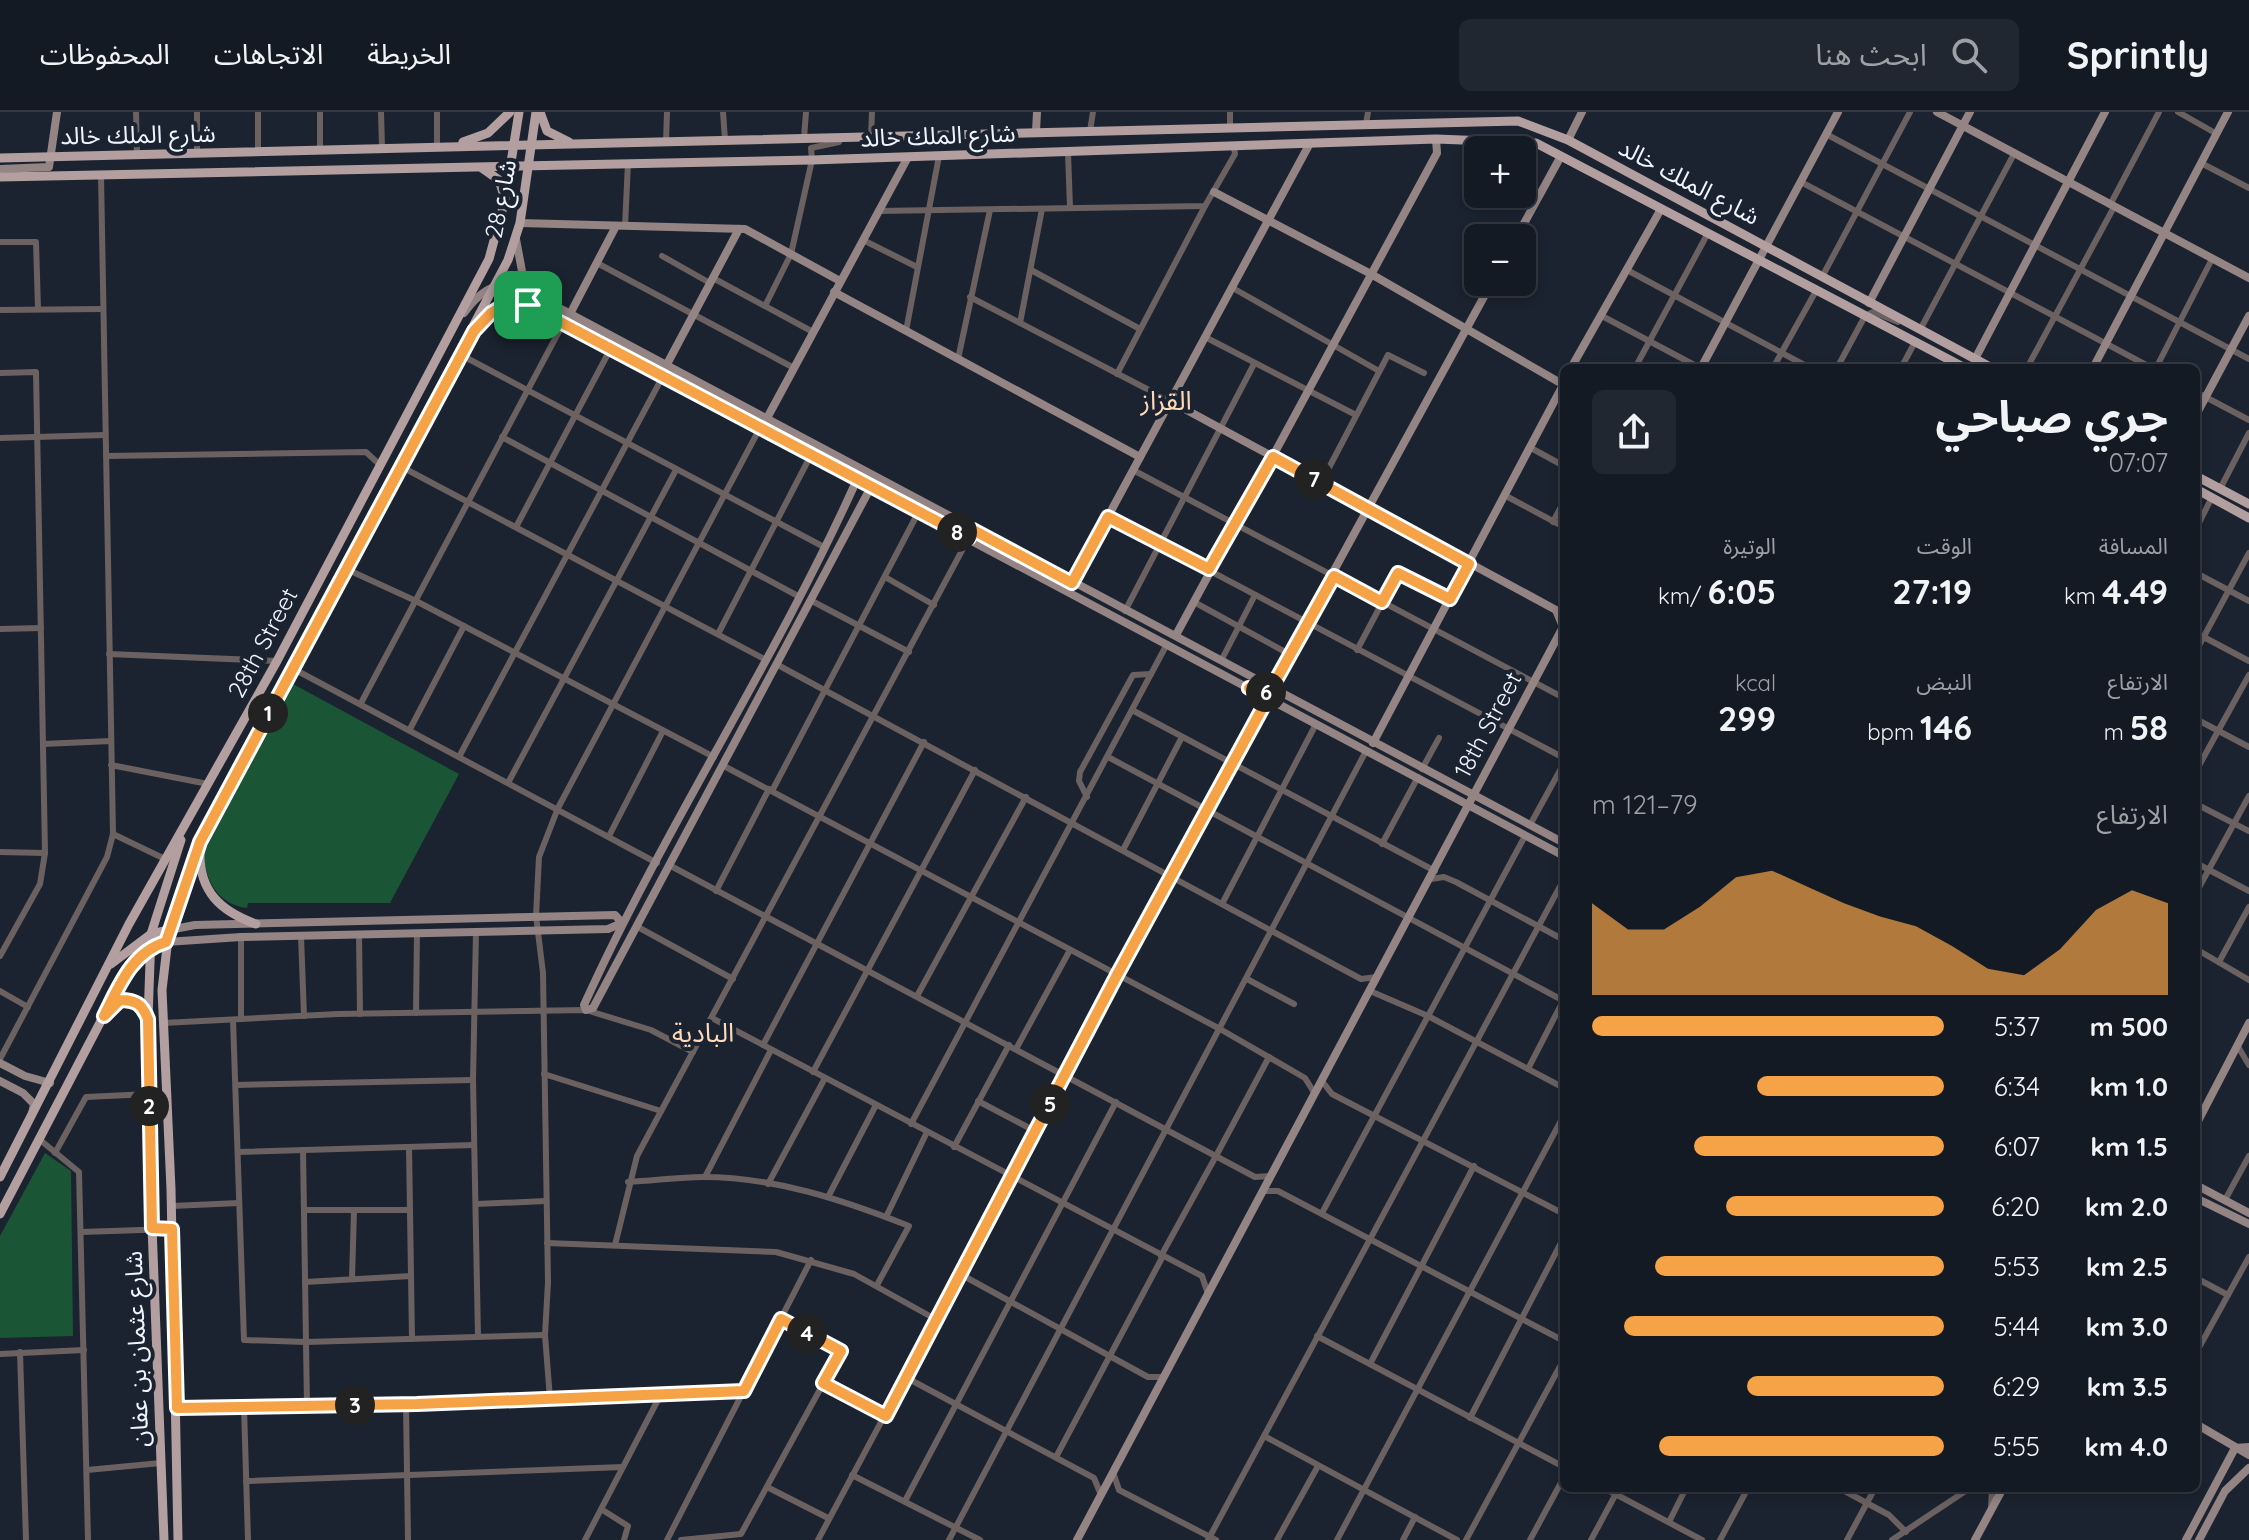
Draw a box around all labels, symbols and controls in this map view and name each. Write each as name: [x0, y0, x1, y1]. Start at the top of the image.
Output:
search box: [1459, 19, 2019, 91]
text: Sprintly: [2067, 31, 2209, 79]
icon: search: [1947, 33, 1991, 77]
text: ابحث هنا: [1815, 35, 1927, 73]
text: المحفوظات: [40, 36, 170, 71]
text: الاتجاهات: [214, 36, 323, 71]
text: الخريطة: [367, 36, 451, 71]
street label: شارع الملك خالد: [860, 117, 1016, 156]
street label: شارع الملك خالد: [60, 118, 216, 153]
street label: شارع الملك خالد: [1613, 131, 1765, 233]
map controls: [1464, 136, 1536, 296]
button: +: [1464, 136, 1536, 208]
street label: شارع 28: [478, 157, 525, 241]
button: −: [1464, 224, 1536, 296]
pin: [494, 271, 562, 339]
icon: arrive: [506, 283, 550, 327]
district label: القزاز: [1139, 384, 1192, 417]
text: جري صباحي: [1935, 388, 2168, 443]
button: share: [1592, 390, 1676, 474]
text: 07:07: [2108, 446, 2168, 479]
pin: 7: [1294, 459, 1334, 499]
text: 7: [1308, 465, 1320, 493]
pin: 8: [937, 512, 977, 552]
text: 8: [951, 518, 963, 546]
text: الوتيرة: [1723, 532, 1776, 560]
text: الوقت: [1917, 532, 1972, 560]
text: المسافة: [2099, 532, 2168, 560]
text: 6:05: [1707, 570, 1776, 613]
text: 27:19: [1892, 570, 1972, 613]
text: 4.49: [2102, 570, 2168, 613]
street label: 28th Street: [221, 582, 304, 703]
text: /km: [1658, 582, 1707, 610]
text: km: [2064, 582, 2102, 610]
street label: 18th Street: [1447, 666, 1528, 783]
text: النبض: [1916, 668, 1972, 696]
text: الارتفاع: [2108, 668, 2168, 696]
text: kcal: [1735, 669, 1776, 697]
pin: 6: [1246, 672, 1286, 712]
text: 6: [1260, 678, 1272, 706]
pin: 1: [248, 693, 288, 733]
text: 299: [1718, 697, 1776, 740]
text: 1: [264, 699, 272, 727]
text: 146: [1920, 706, 1972, 749]
text: 58: [2130, 706, 2168, 749]
text: bpm: [1867, 718, 1920, 746]
text: m: [2104, 718, 2130, 746]
text: 79–121 m: [1592, 788, 1698, 821]
text: الارتفاع: [2097, 798, 2168, 831]
text: 5:37: [1994, 1010, 2040, 1043]
text: 500 m: [2090, 1010, 2168, 1043]
district label: البادية: [672, 1016, 734, 1049]
text: 6:34: [1994, 1070, 2040, 1103]
text: 1.0 km: [2089, 1070, 2168, 1103]
pin: 5: [1030, 1084, 1070, 1124]
pin: 2: [129, 1086, 169, 1126]
text: 5: [1044, 1090, 1056, 1118]
text: 2: [143, 1092, 155, 1120]
text: 6:07: [1994, 1130, 2040, 1163]
text: 1.5 km: [2090, 1130, 2168, 1163]
text: 6:20: [1991, 1190, 2040, 1223]
text: 2.0 km: [2085, 1190, 2168, 1223]
street label: شارع عثمان بن عفان: [118, 1250, 157, 1448]
text: 5:53: [1993, 1250, 2040, 1283]
text: 2.5 km: [2086, 1250, 2168, 1283]
text: 5:44: [1994, 1310, 2040, 1343]
text: 3.0 km: [2086, 1310, 2168, 1343]
pin: 4: [787, 1313, 827, 1353]
text: 4: [801, 1319, 813, 1347]
text: 6:29: [1992, 1370, 2040, 1403]
text: 3.5 km: [2087, 1370, 2168, 1403]
pin: 3: [335, 1385, 375, 1425]
text: 3: [349, 1391, 361, 1419]
text: 5:55: [1993, 1430, 2040, 1463]
text: 4.0 km: [2084, 1430, 2168, 1463]

